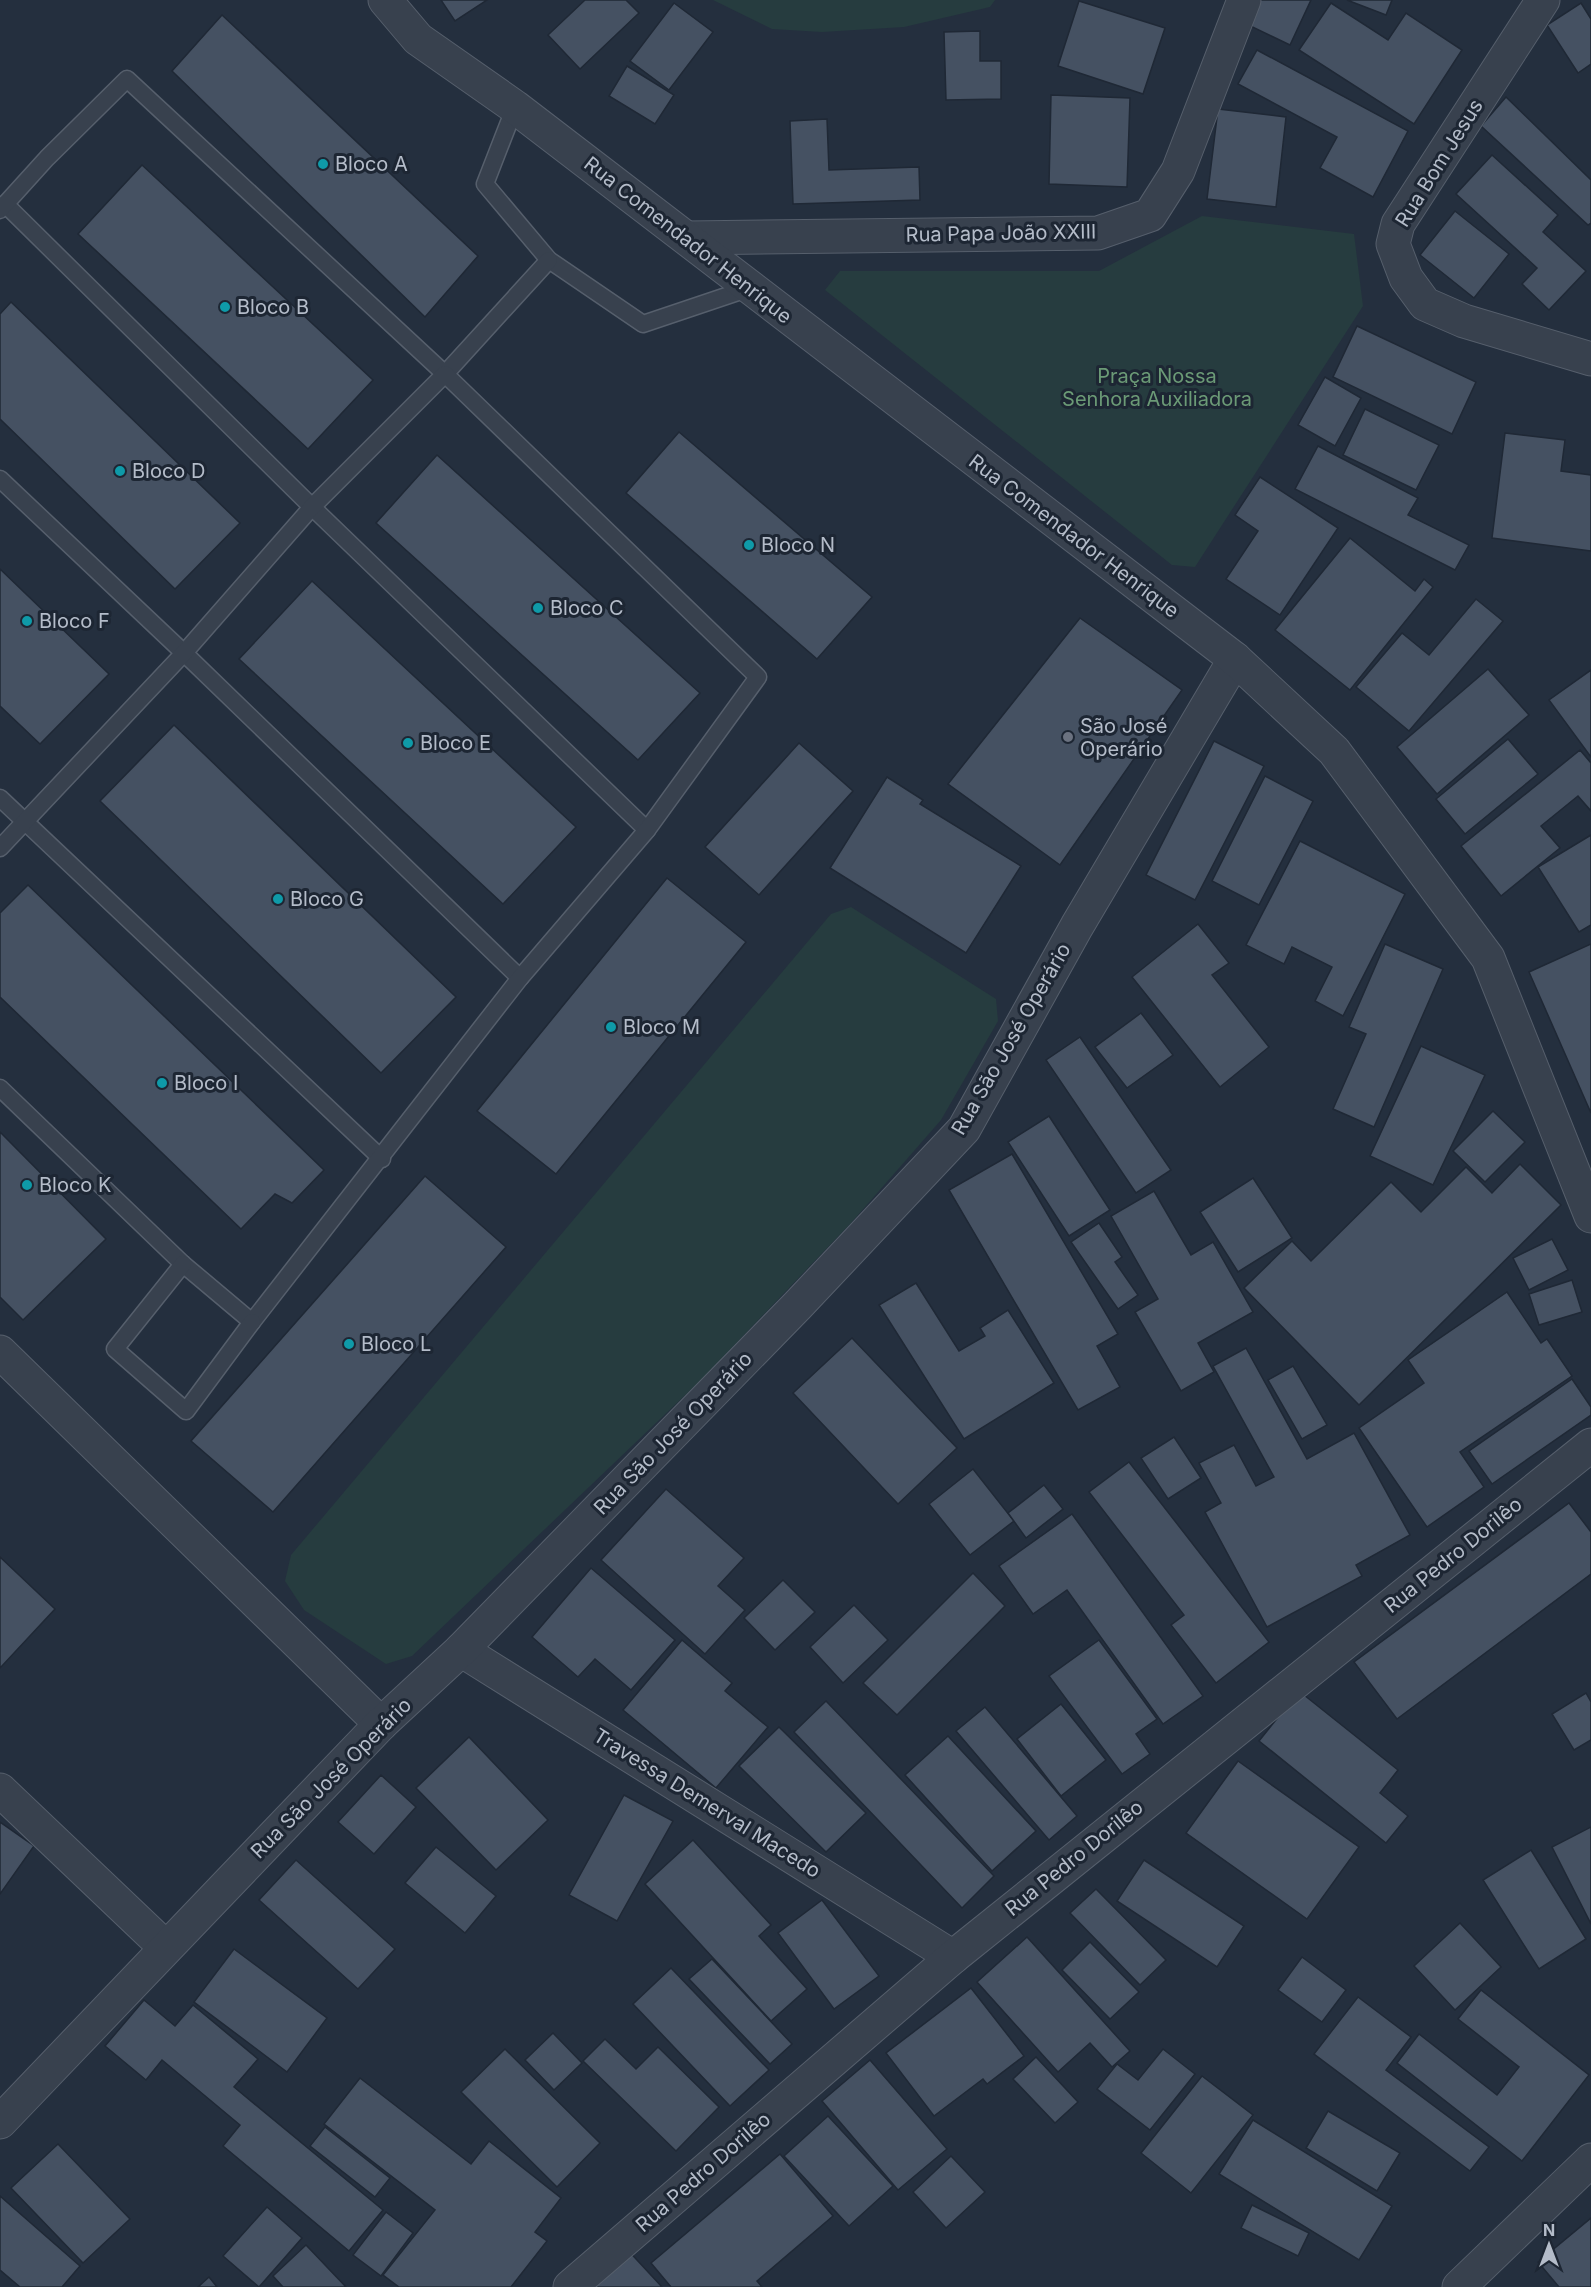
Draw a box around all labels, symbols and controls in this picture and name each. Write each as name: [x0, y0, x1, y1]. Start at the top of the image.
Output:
street label: Rua Bom Jesus: [1390, 95, 1488, 231]
street label: Rua Comendador Henrique: [579, 151, 797, 329]
place label: Bloco A: [335, 152, 408, 176]
marker: Bloco A: [316, 157, 330, 171]
street label: Rua Papa João XXIII: [905, 219, 1097, 247]
place label: Bloco B: [237, 295, 309, 319]
marker: Bloco B: [218, 300, 232, 314]
park label: Praça Nossa Senhora Auxiliadora: [1062, 364, 1252, 411]
street label: Rua Comendador Henrique: [964, 449, 1184, 623]
place label: Bloco D: [132, 459, 205, 483]
marker: Bloco D: [113, 464, 127, 478]
place label: Bloco N: [761, 533, 835, 557]
marker: Bloco N: [742, 538, 756, 552]
place label: Bloco C: [550, 596, 624, 620]
marker: Bloco C: [531, 601, 545, 615]
place label: Bloco F: [39, 609, 110, 633]
marker: Bloco F: [20, 614, 34, 628]
place label: São José Operário: [1080, 714, 1167, 761]
marker: São José Operário: [1061, 730, 1075, 744]
place label: Bloco E: [420, 731, 491, 755]
marker: Bloco E: [401, 736, 415, 750]
place label: Bloco G: [290, 887, 364, 911]
marker: Bloco G: [271, 892, 285, 906]
street label: Rua São José Operário: [946, 939, 1076, 1139]
place label: Bloco M: [623, 1015, 700, 1039]
marker: Bloco M: [604, 1020, 618, 1034]
place label: Bloco I: [174, 1071, 238, 1095]
marker: Bloco I: [155, 1076, 169, 1090]
place label: Bloco K: [39, 1173, 111, 1197]
marker: Bloco K: [20, 1178, 34, 1192]
place label: Bloco L: [361, 1332, 431, 1356]
marker: Bloco L: [342, 1337, 356, 1351]
street label: Rua São José Operário: [589, 1347, 757, 1519]
street label: Rua Pedro Dorilêo: [1379, 1492, 1527, 1618]
street label: Rua São José Operário: [246, 1693, 416, 1863]
street label: Travessa Demerval Macedo: [589, 1723, 825, 1883]
street label: Rua Pedro Dorilêo: [1000, 1795, 1148, 1921]
street label: Rua Pedro Dorilêo: [631, 2107, 775, 2237]
north arrow: [1519, 2215, 1579, 2275]
text: N: [1543, 2220, 1555, 2240]

